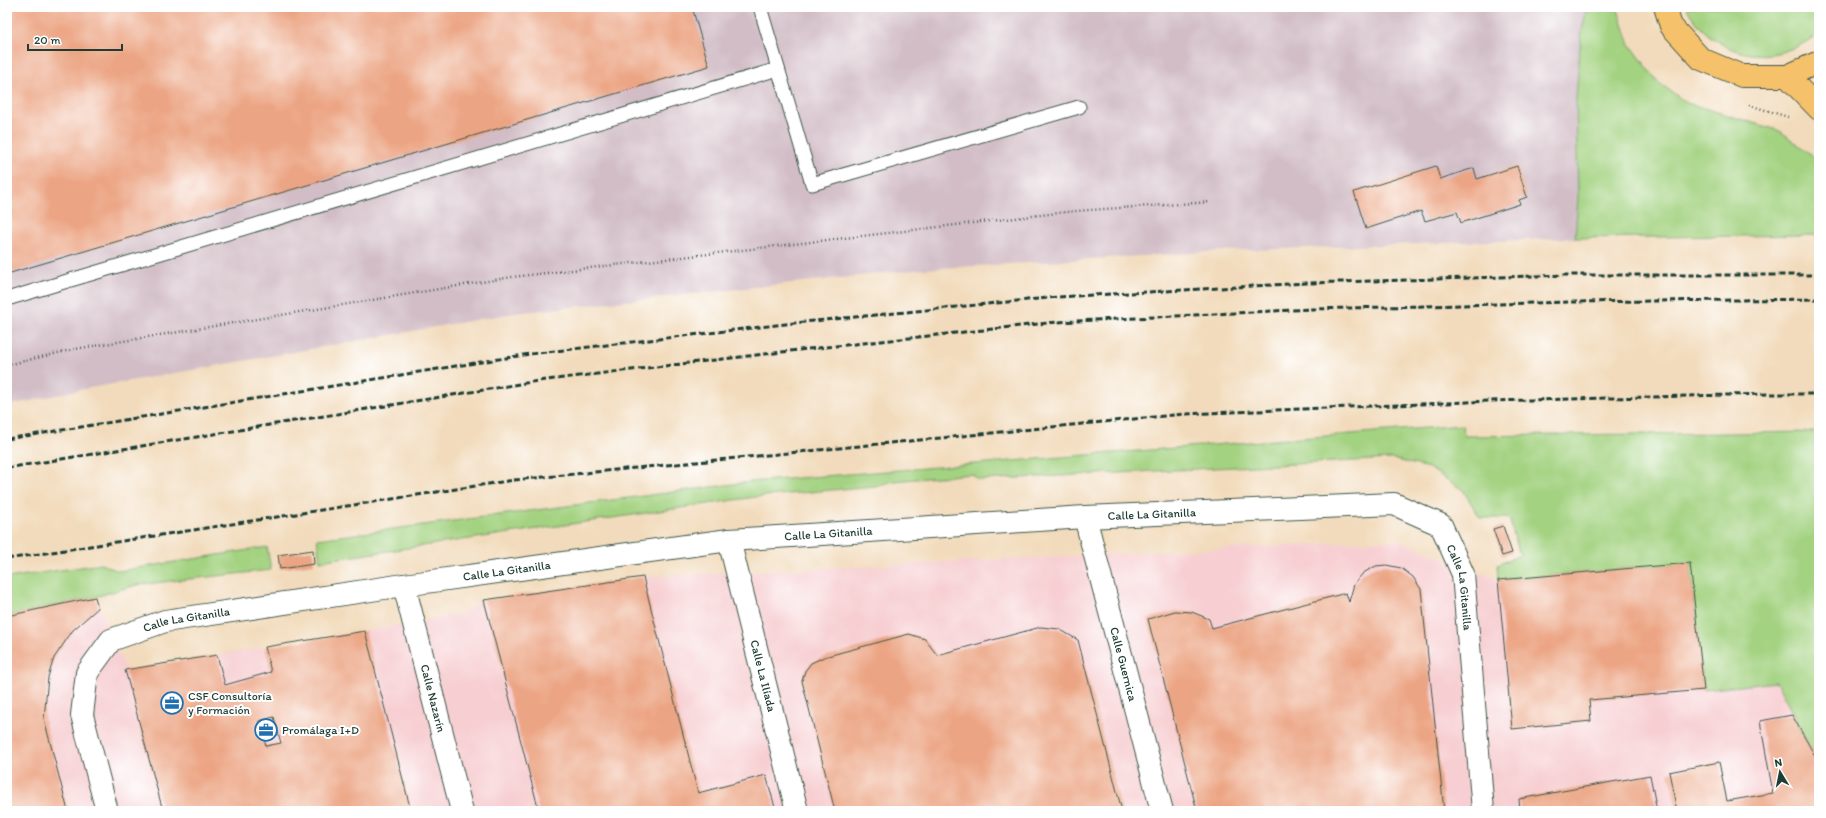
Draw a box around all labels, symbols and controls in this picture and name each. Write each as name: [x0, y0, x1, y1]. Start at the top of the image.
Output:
scale bar: [28, 26, 122, 52]
text: 20 m: [34, 33, 61, 47]
street label: Calle La Gitanilla: [1107, 505, 1197, 523]
street label: Calle La Gitanilla: [784, 524, 874, 543]
street label: Calle La Gitanilla: [1444, 542, 1475, 632]
street label: Calle La Gitanilla: [462, 558, 552, 584]
street label: Calle La Gitanilla: [141, 604, 232, 635]
street label: Calle Guernica: [1107, 625, 1140, 703]
street label: Calle La Ilíada: [747, 638, 779, 713]
street label: Calle Nazarín: [418, 663, 449, 734]
place label: CSF Consultoría y Formación: [188, 689, 272, 717]
office icon: CSF Consultoría y Formación: [159, 690, 185, 716]
office icon: Promálaga I+D: [253, 717, 279, 743]
place label: Promálaga I+D: [282, 723, 359, 737]
north arrow: [1760, 752, 1800, 792]
text: N: [1774, 756, 1783, 770]

